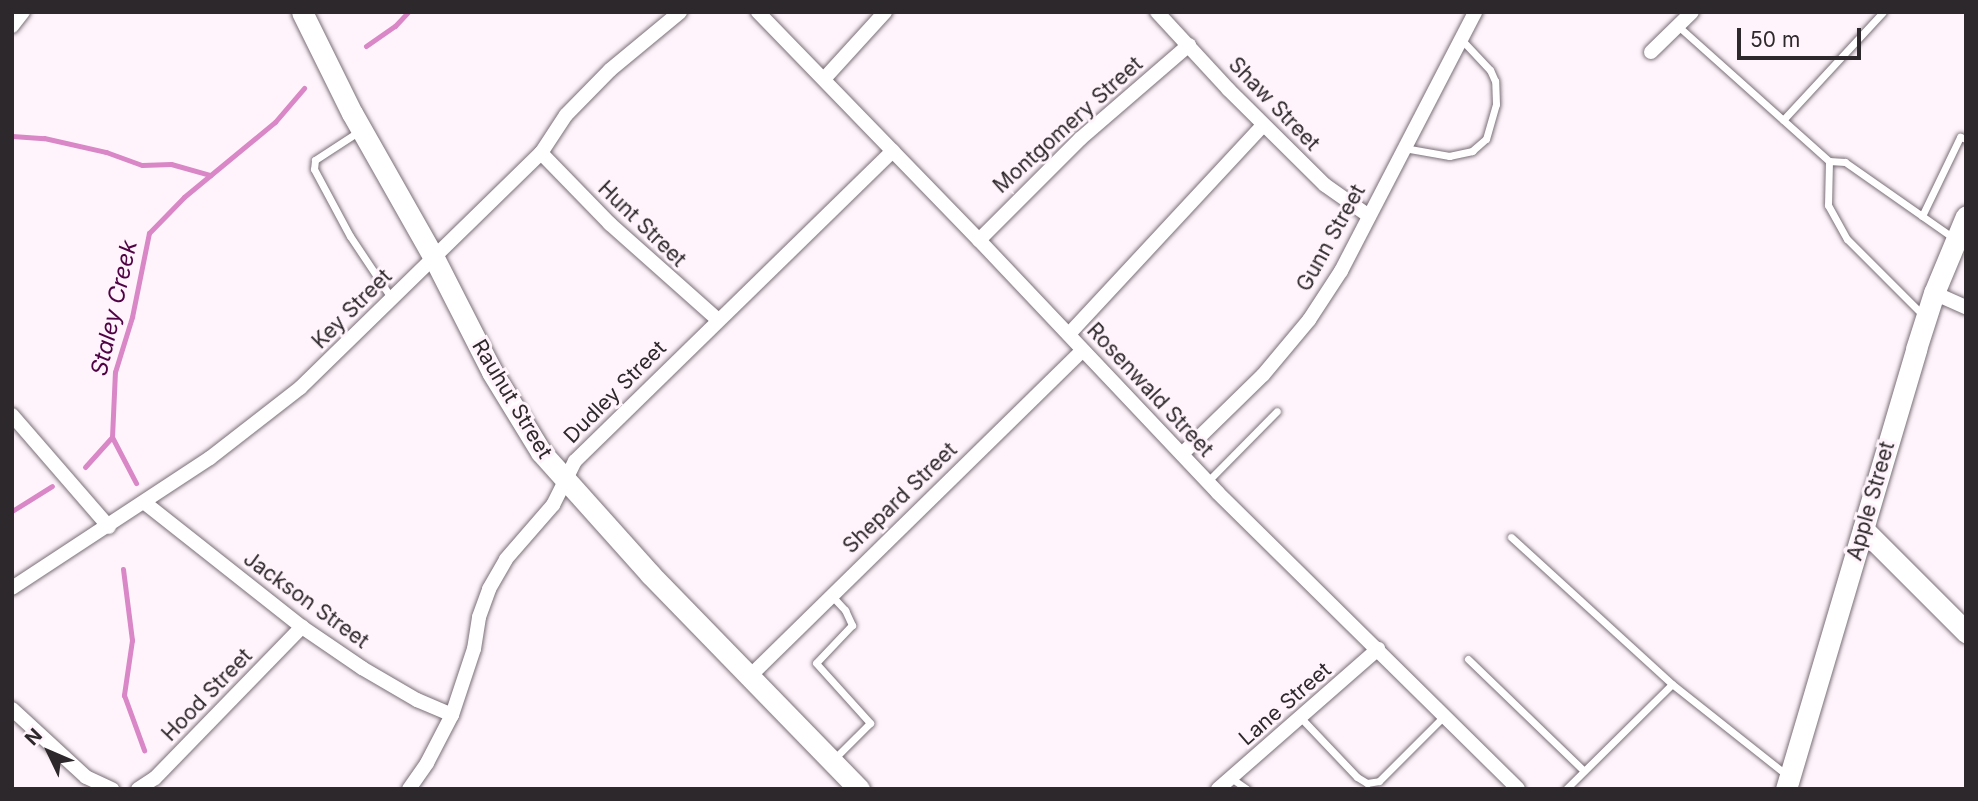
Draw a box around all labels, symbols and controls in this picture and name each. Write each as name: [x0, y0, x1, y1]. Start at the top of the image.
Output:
scale bar: [1740, 14, 1864, 58]
text: 50 m: [1750, 27, 1800, 52]
street label: Montgomery Street: [988, 51, 1148, 199]
street label: Shaw Street: [1223, 52, 1325, 156]
street label: Hunt Street: [593, 176, 691, 272]
street label: Gunn Street: [1291, 180, 1371, 296]
water label: Staley Creek: [85, 238, 143, 378]
street label: Key Street: [307, 264, 397, 354]
street label: Rosenwald Street: [1082, 318, 1218, 462]
street label: Rauhut Street: [467, 335, 557, 463]
street label: Dudley Street: [559, 336, 671, 448]
street label: Shepard Street: [838, 437, 962, 559]
street label: Apple Street: [1842, 439, 1900, 563]
street label: Jackson Street: [239, 546, 373, 654]
street label: Hood Street: [157, 644, 257, 746]
street label: Lane Street: [1234, 657, 1336, 751]
north arrow: [14, 717, 84, 787]
text: N: [20, 724, 47, 750]

